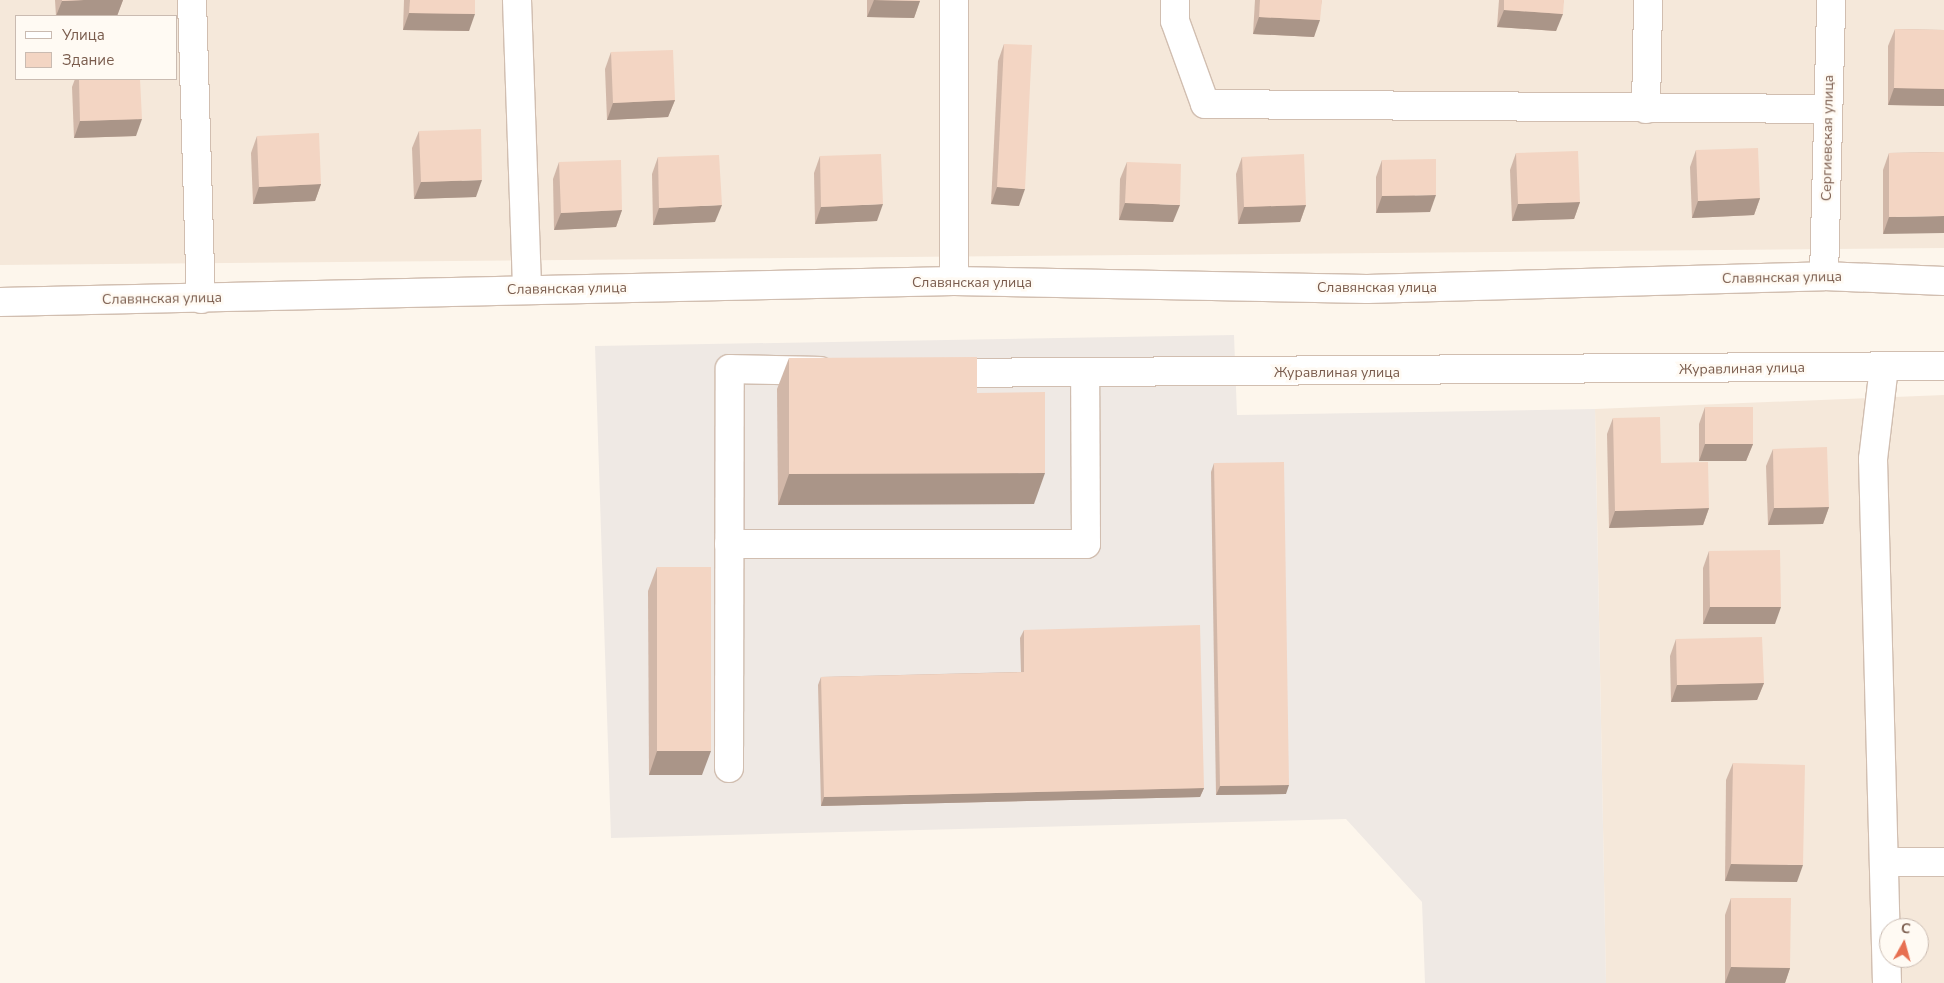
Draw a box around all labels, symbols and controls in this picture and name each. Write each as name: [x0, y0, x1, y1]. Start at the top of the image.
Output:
legend: [15, 15, 178, 80]
text: Улица: [62, 25, 105, 45]
text: Здание: [62, 50, 114, 70]
street label: Сергиевская улица: [1818, 75, 1838, 201]
street label: Славянская улица: [1722, 269, 1842, 287]
street label: Славянская улица: [912, 275, 1032, 291]
street label: Славянская улица: [507, 280, 627, 298]
street label: Славянская улица: [1317, 280, 1437, 296]
street label: Славянская улица: [102, 290, 222, 308]
street label: Журавлиная улица: [1679, 359, 1805, 379]
street label: Журавлиная улица: [1274, 365, 1400, 381]
north arrow: [1879, 918, 1929, 968]
text: С: [1900, 919, 1912, 939]

